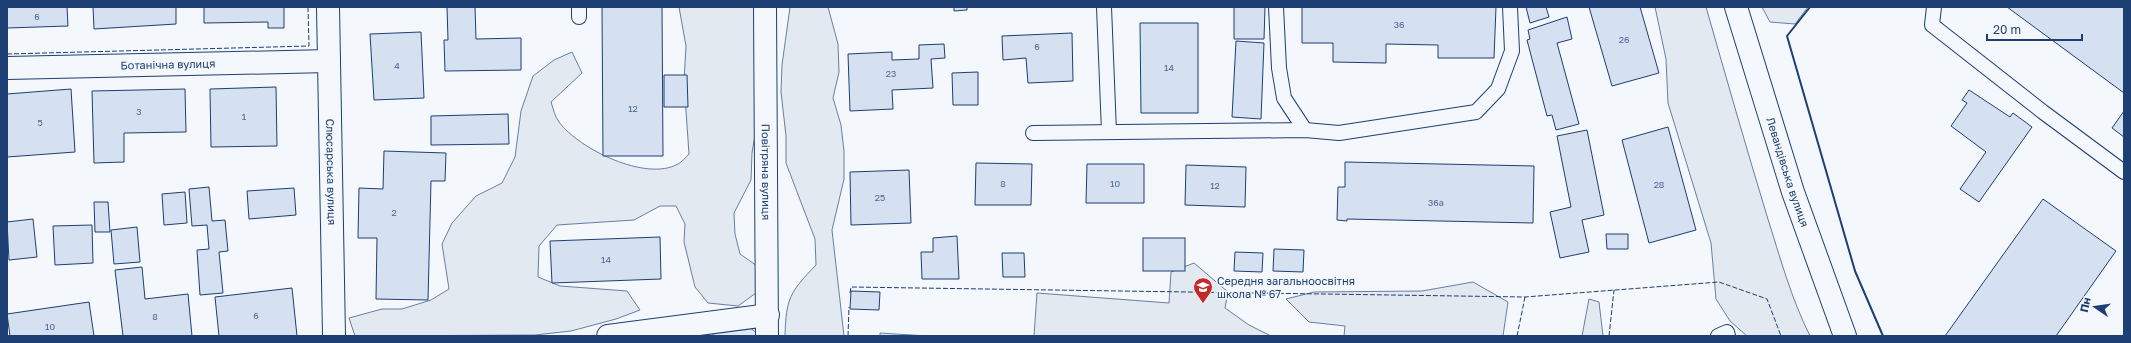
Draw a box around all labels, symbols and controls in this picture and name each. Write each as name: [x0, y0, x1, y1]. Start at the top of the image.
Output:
house number: 6: [34, 11, 40, 22]
scale bar: [1987, 16, 2082, 42]
house number: 36: [1394, 19, 1404, 30]
text: 20 m: [1993, 22, 2021, 37]
house number: 26: [1619, 34, 1629, 45]
house number: 6: [1034, 41, 1040, 52]
street label: Ботанічна вулиця: [120, 56, 216, 72]
house number: 4: [394, 60, 400, 71]
house number: 14: [1164, 62, 1174, 73]
house number: 23: [886, 68, 896, 79]
house number: 12: [628, 103, 638, 114]
house number: 3: [136, 106, 142, 117]
house number: 1: [242, 111, 247, 122]
street label: Левандівська вулиця: [1764, 116, 1812, 229]
house number: 5: [37, 117, 43, 128]
street label: Слюсарська вулиця: [324, 119, 339, 225]
street label: Повітряна вулиця: [760, 124, 773, 220]
house number: 8: [1000, 178, 1006, 189]
house number: 10: [1110, 178, 1120, 189]
house number: 28: [1654, 179, 1664, 190]
house number: 12: [1210, 180, 1220, 191]
house number: 25: [875, 192, 885, 203]
house number: 36а: [1428, 197, 1444, 208]
house number: 2: [391, 207, 397, 218]
house number: 14: [601, 254, 611, 265]
place label: Середня загальноосвітня школа № 67: [1217, 274, 1355, 300]
school or university icon: Середня загальноосвітня школа № 67: [1192, 276, 1214, 304]
north arrow: [2075, 287, 2115, 327]
text: Пн: [2077, 296, 2093, 313]
house number: 6: [253, 310, 259, 321]
house number: 8: [152, 311, 158, 322]
house number: 10: [45, 321, 55, 332]

